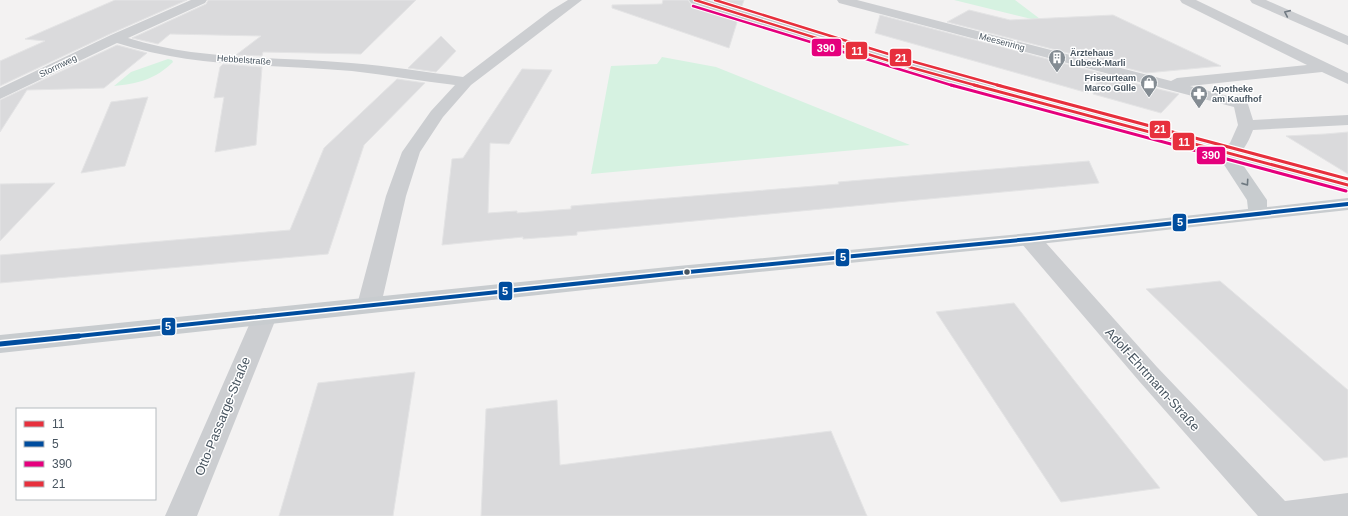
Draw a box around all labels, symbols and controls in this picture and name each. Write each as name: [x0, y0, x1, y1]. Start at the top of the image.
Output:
one-way arrow: [1283, 10, 1290, 18]
street label: Meesenring: [978, 31, 1026, 53]
line badge: 390: [811, 38, 842, 57]
line badge: 11: [845, 41, 868, 60]
text: 390: [817, 42, 835, 54]
text: 11: [851, 45, 863, 57]
line badge: 21: [889, 48, 912, 67]
building icon: Ärztehaus Lübeck-Marli: [1047, 48, 1067, 73]
place label: Ärztehaus Lübeck-Marli: [1070, 48, 1126, 68]
text: 21: [895, 52, 907, 64]
street label: Stormweg: [38, 53, 78, 79]
street label: Hebbelstraße: [217, 53, 271, 67]
place label: Friseurteam Marco Gülle: [1084, 73, 1136, 93]
shop icon: Friseurteam Marco Gülle: [1139, 73, 1159, 98]
pharmacy icon: Apotheke am Kaufhof: [1189, 84, 1209, 109]
place label: Apotheke am Kaufhof: [1212, 84, 1263, 104]
line badge: 21: [1149, 120, 1171, 139]
text: 21: [1154, 123, 1166, 135]
line badge: 11: [1172, 132, 1195, 151]
text: 11: [1178, 136, 1190, 148]
line badge: 390: [1196, 146, 1226, 165]
text: 390: [1202, 149, 1220, 161]
one-way arrow: [1241, 179, 1249, 186]
line badge: 5: [1172, 213, 1187, 232]
text: 5: [1177, 216, 1183, 228]
line badge: 5: [835, 248, 850, 267]
text: 5: [840, 251, 846, 263]
unlabelled marker: [682, 267, 692, 277]
line badge: 5: [498, 281, 513, 301]
text: 5: [502, 285, 508, 297]
line badge: 5: [161, 317, 176, 336]
text: 5: [165, 320, 171, 332]
street label: Adolf-Ehrtmann-Straße: [1102, 325, 1203, 434]
street label: Otto-Passarge-Straße: [192, 354, 253, 478]
legend: [16, 408, 156, 500]
text: 11: [52, 417, 65, 431]
text: 5: [52, 437, 59, 451]
text: 390: [52, 457, 72, 471]
text: 21: [52, 477, 66, 491]

